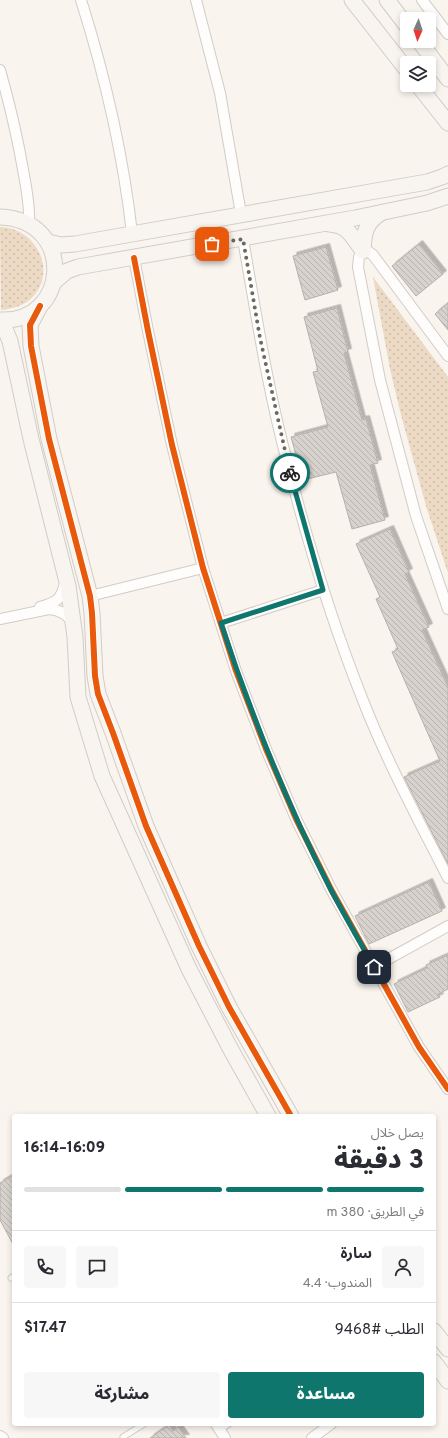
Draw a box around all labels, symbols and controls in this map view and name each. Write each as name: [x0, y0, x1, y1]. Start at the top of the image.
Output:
north arrow: [400, 12, 436, 48]
map controls: [400, 12, 436, 92]
button: layers: [400, 56, 436, 92]
pin: [195, 227, 229, 261]
icon: bag: [201, 233, 223, 255]
courier: [270, 453, 310, 493]
icon: bike: [279, 462, 301, 484]
pin: [357, 950, 391, 984]
icon: home: [363, 956, 385, 978]
text: يصل خلال: [371, 1126, 424, 1142]
text: 16:09–16:14: [24, 1139, 105, 1158]
text: 3 دقيقة: [334, 1145, 424, 1178]
text: في الطريق · 380 m: [327, 1205, 424, 1221]
text: سارة: [340, 1245, 372, 1264]
button: phone: [24, 1246, 66, 1288]
button: chat: [76, 1246, 118, 1288]
button: person: [382, 1246, 424, 1288]
text: المندوب · 4.4: [303, 1276, 372, 1292]
text: $17.47: [24, 1319, 67, 1338]
text: الطلب #9468: [335, 1321, 424, 1340]
button: مشاركة: [24, 1372, 220, 1418]
button: مساعدة: [228, 1372, 424, 1418]

